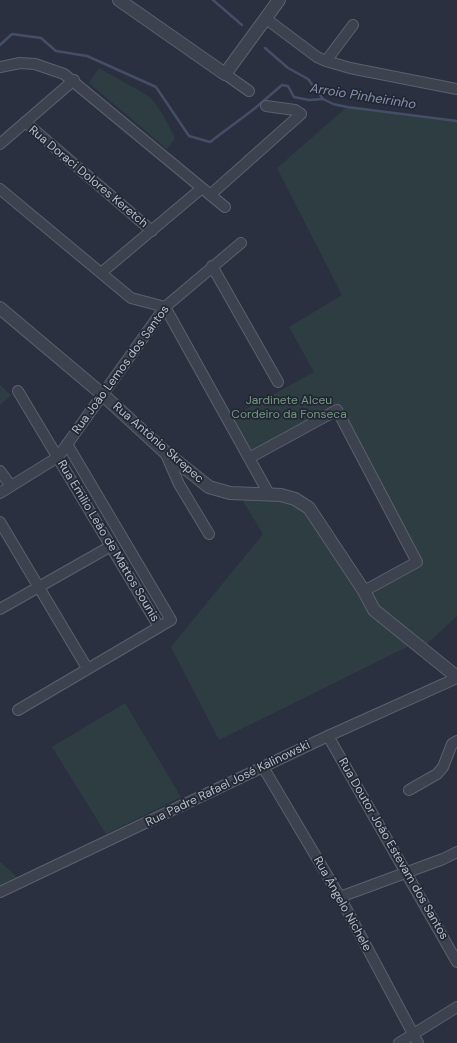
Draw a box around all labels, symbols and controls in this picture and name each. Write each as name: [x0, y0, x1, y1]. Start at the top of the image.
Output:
water label: Arroio Pinheirinho: [309, 81, 417, 113]
street label: Rua Doraci Dolores Keretch: [26, 123, 150, 231]
street label: Rua João Lemos dos Santos: [69, 303, 173, 437]
park label: Jardinete Alceu Cordeiro da Fonseca: [231, 394, 347, 422]
street label: Rua Antônio Skrepec: [110, 400, 206, 486]
street label: Rua Emilio Leão de Mattos Sounis: [54, 458, 162, 624]
street label: Rua Padre Rafael José Kalinowski: [143, 738, 313, 830]
street label: Rua Doutor João Estevam dos Santos: [335, 756, 451, 942]
street label: Rua Ângelo Nichele: [310, 854, 374, 954]

